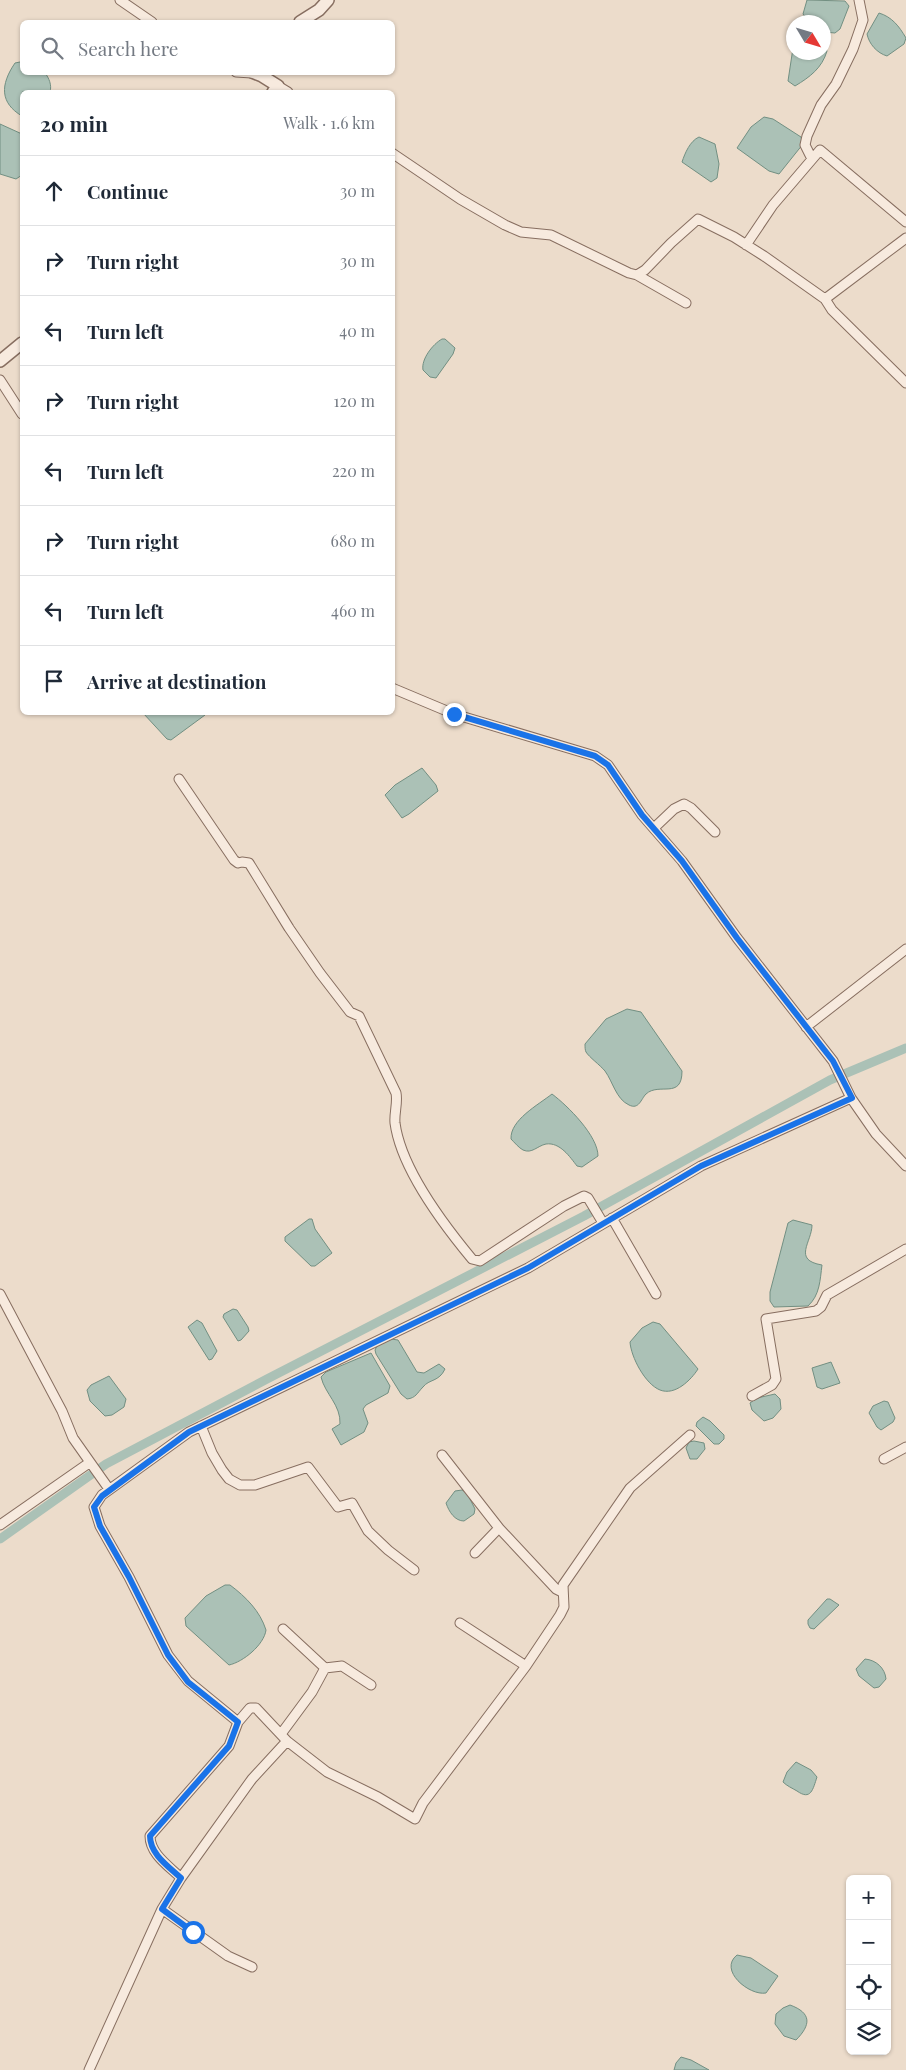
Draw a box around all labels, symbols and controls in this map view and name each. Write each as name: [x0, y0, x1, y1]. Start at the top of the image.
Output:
north arrow: [786, 15, 831, 60]
search box: [20, 20, 395, 75]
icon: search: [38, 34, 66, 62]
text: Search here: [78, 35, 178, 61]
text: 20 min: [40, 109, 108, 137]
text: Walk · 1.6 km: [283, 112, 375, 133]
icon: ahead: [40, 177, 68, 205]
text: Continue: [87, 178, 168, 204]
text: 30 m: [340, 180, 375, 201]
icon: right: [40, 247, 68, 275]
text: Turn right: [87, 248, 179, 274]
text: 30 m: [340, 250, 375, 271]
icon: left: [40, 317, 68, 345]
text: Turn left: [87, 318, 164, 344]
text: 40 m: [339, 320, 375, 341]
icon: right: [40, 387, 68, 415]
text: Turn right: [87, 388, 179, 414]
text: 120 m: [334, 390, 375, 411]
icon: left: [40, 457, 68, 485]
text: Turn left: [87, 458, 164, 484]
text: 220 m: [332, 460, 375, 481]
icon: right: [40, 527, 68, 555]
text: Turn right: [87, 528, 179, 554]
text: 680 m: [331, 530, 375, 551]
icon: left: [40, 597, 68, 625]
text: Turn left: [87, 598, 164, 624]
text: 460 m: [331, 600, 375, 621]
icon: arrive: [40, 667, 68, 695]
text: Arrive at destination: [87, 668, 267, 694]
route end: [443, 703, 466, 726]
map controls: [846, 1875, 891, 2055]
button: +: [846, 1875, 891, 1920]
button: −: [846, 1920, 891, 1965]
route start: [182, 1921, 205, 1944]
button: locate: [846, 1965, 891, 2010]
button: layers: [846, 2010, 891, 2055]

